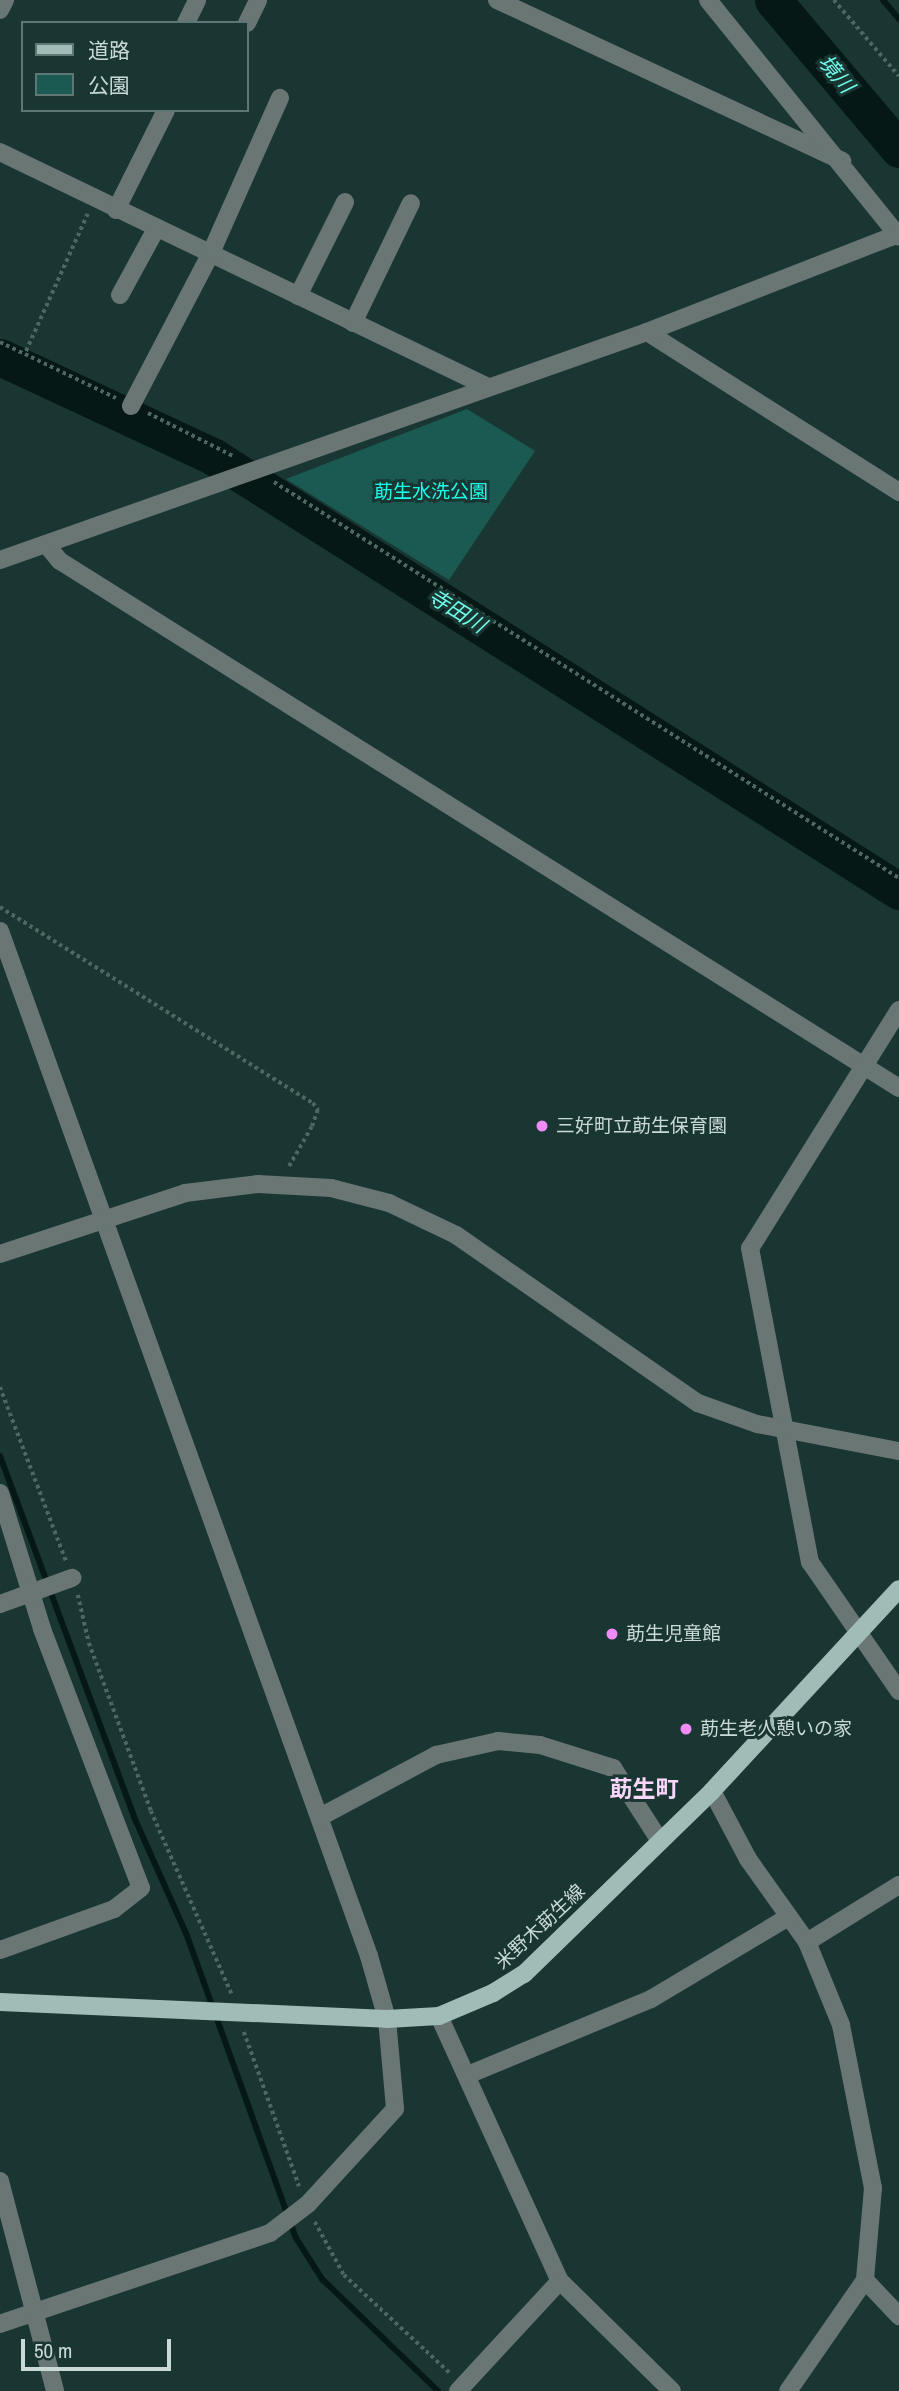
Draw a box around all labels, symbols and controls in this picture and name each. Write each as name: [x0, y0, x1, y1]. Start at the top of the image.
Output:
legend: [21, 21, 248, 112]
text: 道路: [88, 36, 130, 65]
water label: 境川: [813, 50, 859, 98]
text: 公園: [88, 71, 130, 100]
park label: 莇生水洗公園: [374, 481, 488, 503]
water label: 寺田川: [424, 584, 490, 638]
place label: 三好町立莇生保育園: [556, 1115, 727, 1137]
marker: 三好町立莇生保育園: [534, 1118, 550, 1134]
place label: 莇生児童館: [626, 1623, 721, 1645]
marker: 莇生児童館: [604, 1626, 620, 1642]
place label: 莇生老人憩いの家: [700, 1718, 852, 1740]
marker: 莇生老人憩いの家: [678, 1721, 694, 1737]
district label: 莇生町: [610, 1775, 678, 1803]
street label: 米野木莇生線: [491, 1880, 589, 1974]
scale bar: [24, 2324, 175, 2368]
text: 50 m: [34, 2336, 72, 2365]

